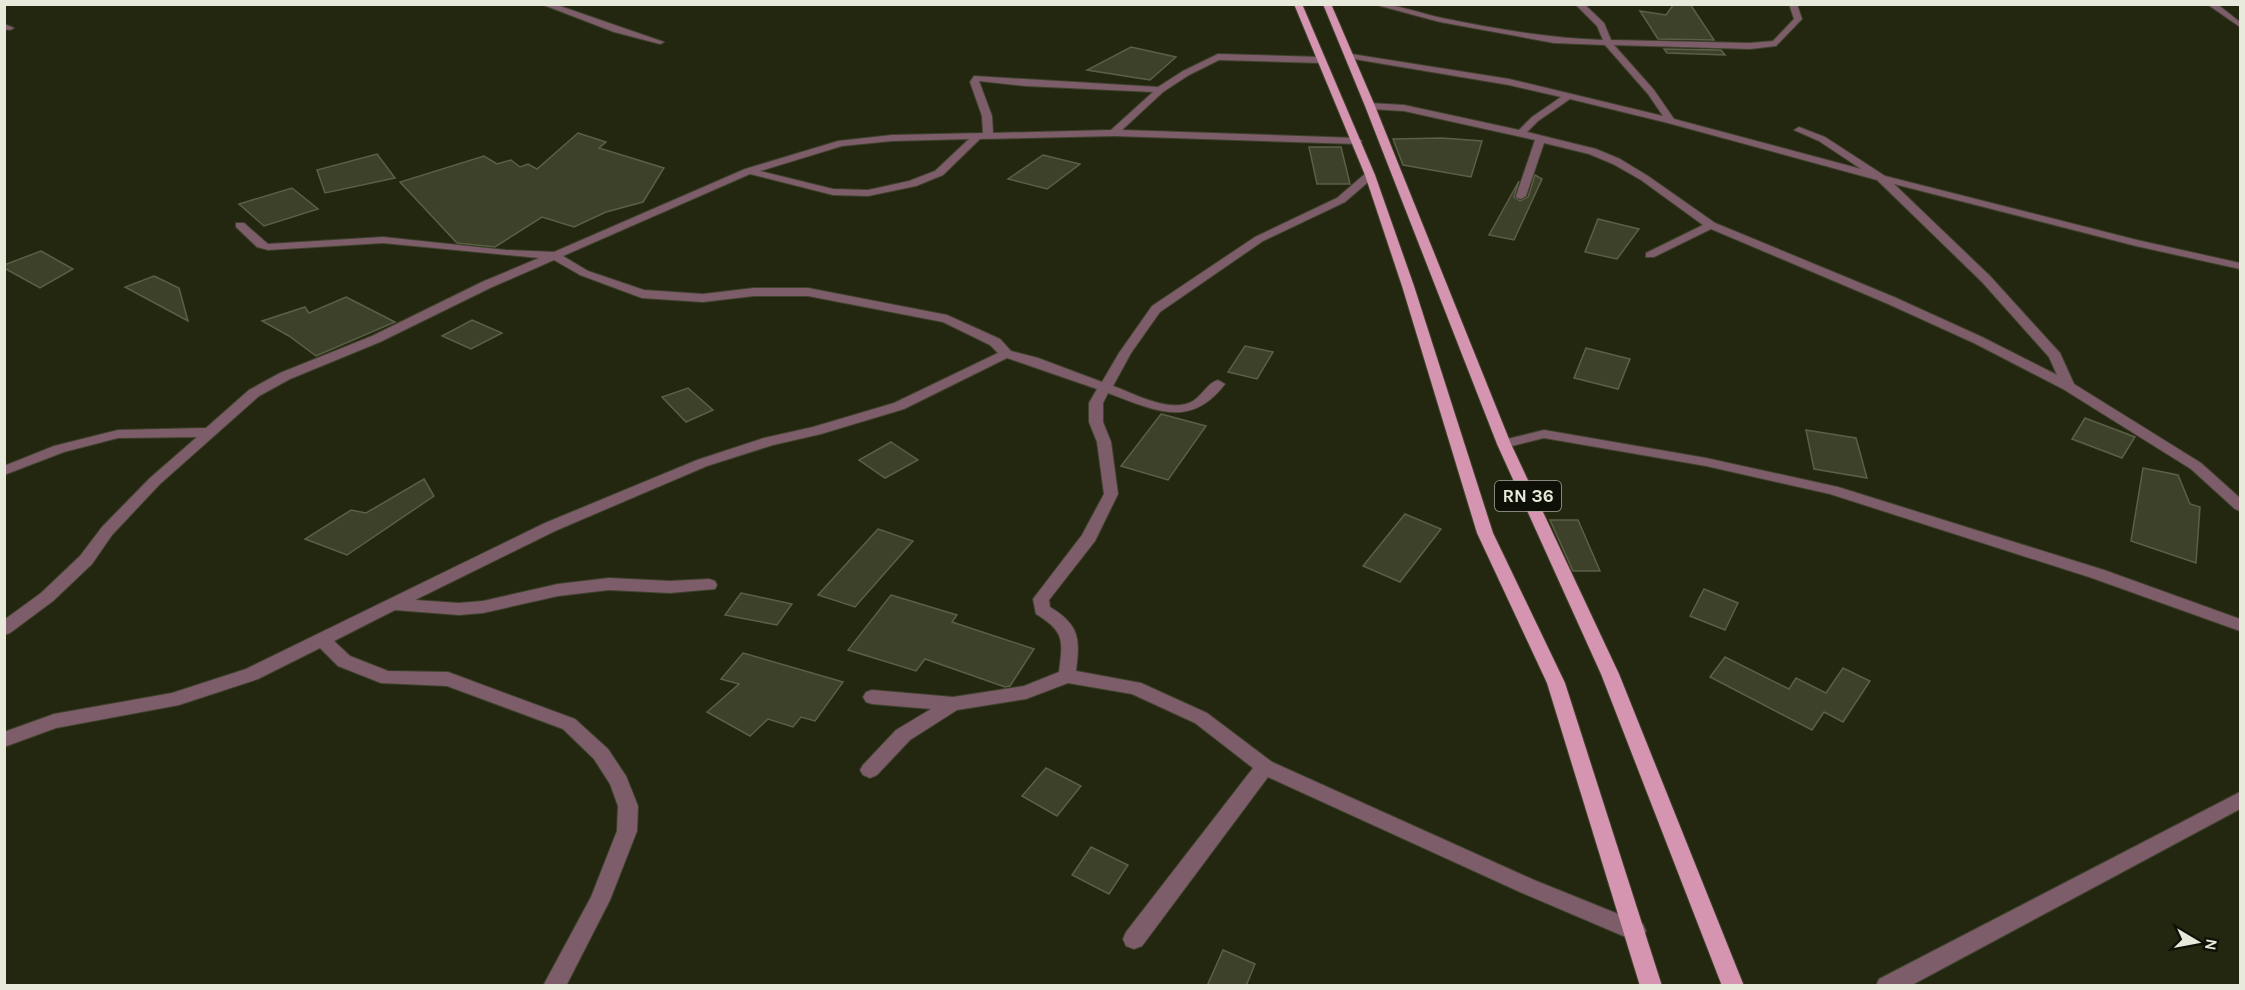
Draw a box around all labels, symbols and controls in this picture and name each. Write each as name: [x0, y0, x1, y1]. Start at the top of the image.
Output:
road number: RN 36: [1495, 481, 1561, 511]
north arrow: [2167, 912, 2227, 972]
text: N: [2201, 937, 2222, 952]

